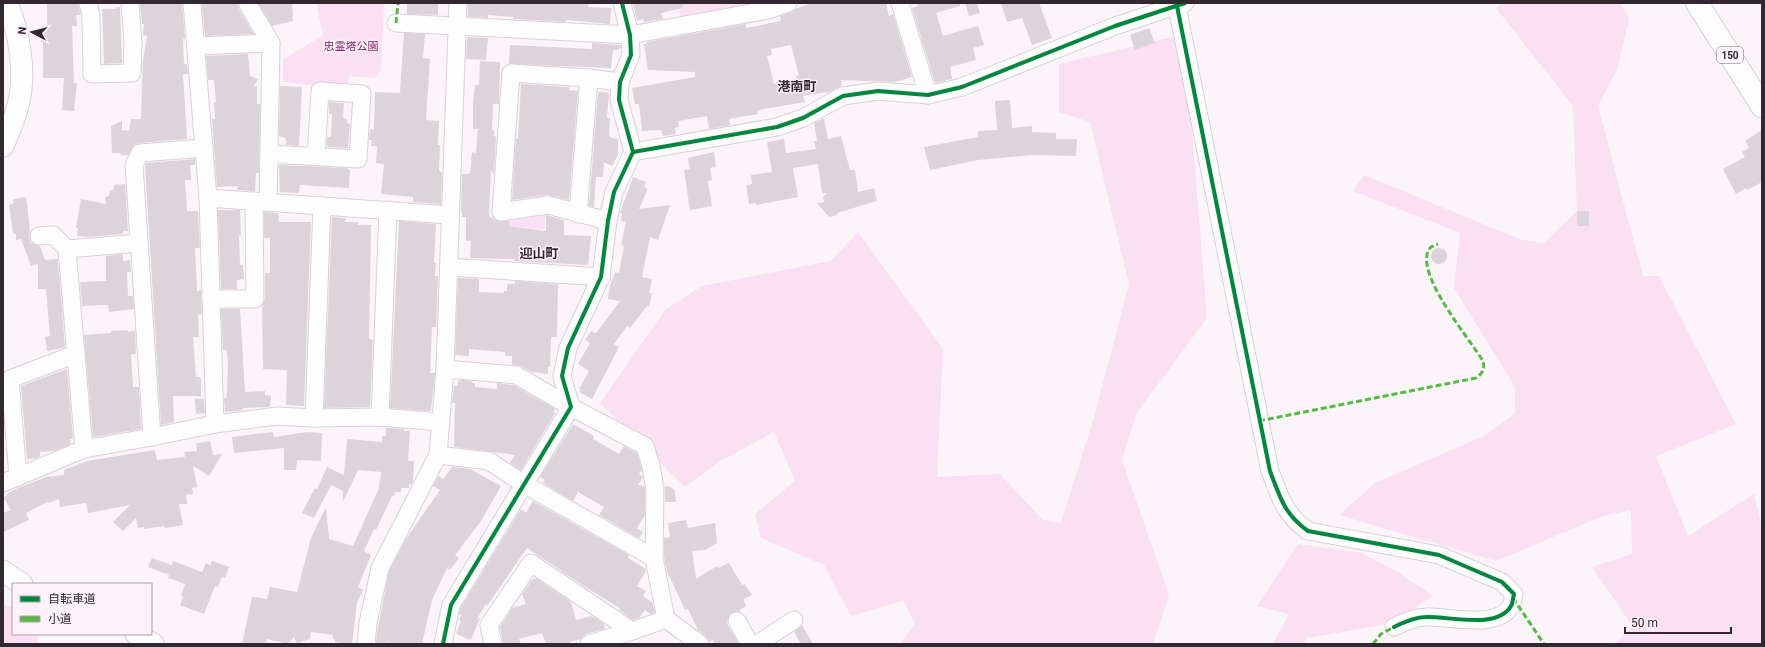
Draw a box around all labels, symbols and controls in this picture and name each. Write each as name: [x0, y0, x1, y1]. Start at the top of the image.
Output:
north arrow: [12, 12, 52, 52]
text: N: [16, 26, 30, 35]
park label: 忠霊塔公園: [324, 40, 379, 53]
road number: 150: [1717, 47, 1743, 63]
district label: 港南町: [777, 79, 817, 94]
district label: 迎山町: [519, 246, 559, 261]
legend: [12, 583, 152, 635]
text: 自転車道: [48, 592, 96, 606]
scale bar: [1625, 609, 1731, 635]
text: 小道: [48, 612, 72, 626]
text: 50 m: [1631, 616, 1658, 630]

